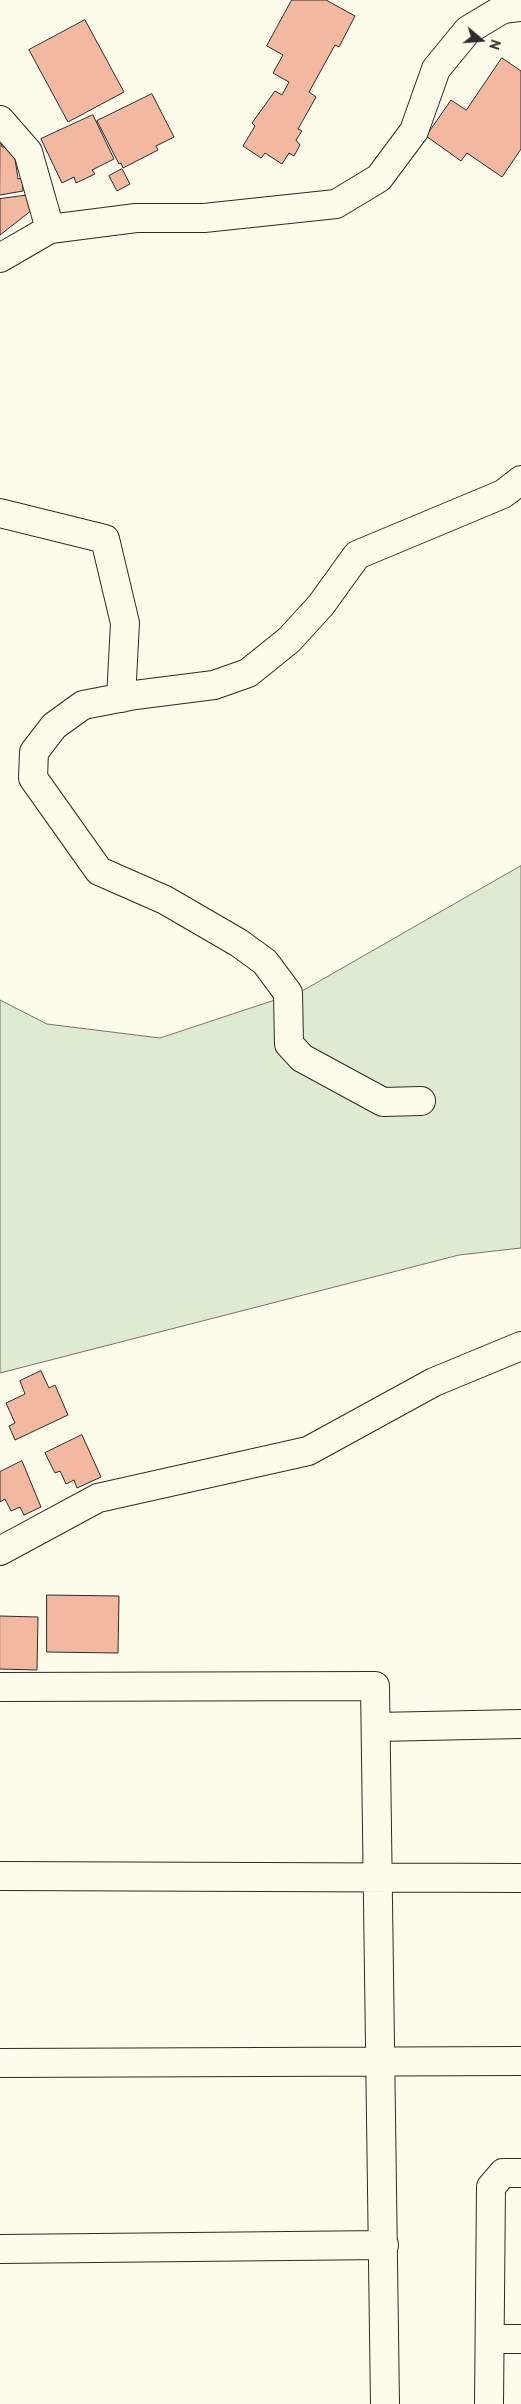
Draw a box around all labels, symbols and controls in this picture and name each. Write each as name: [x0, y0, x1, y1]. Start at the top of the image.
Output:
north arrow: [456, 15, 506, 65]
text: N: [485, 37, 505, 52]

